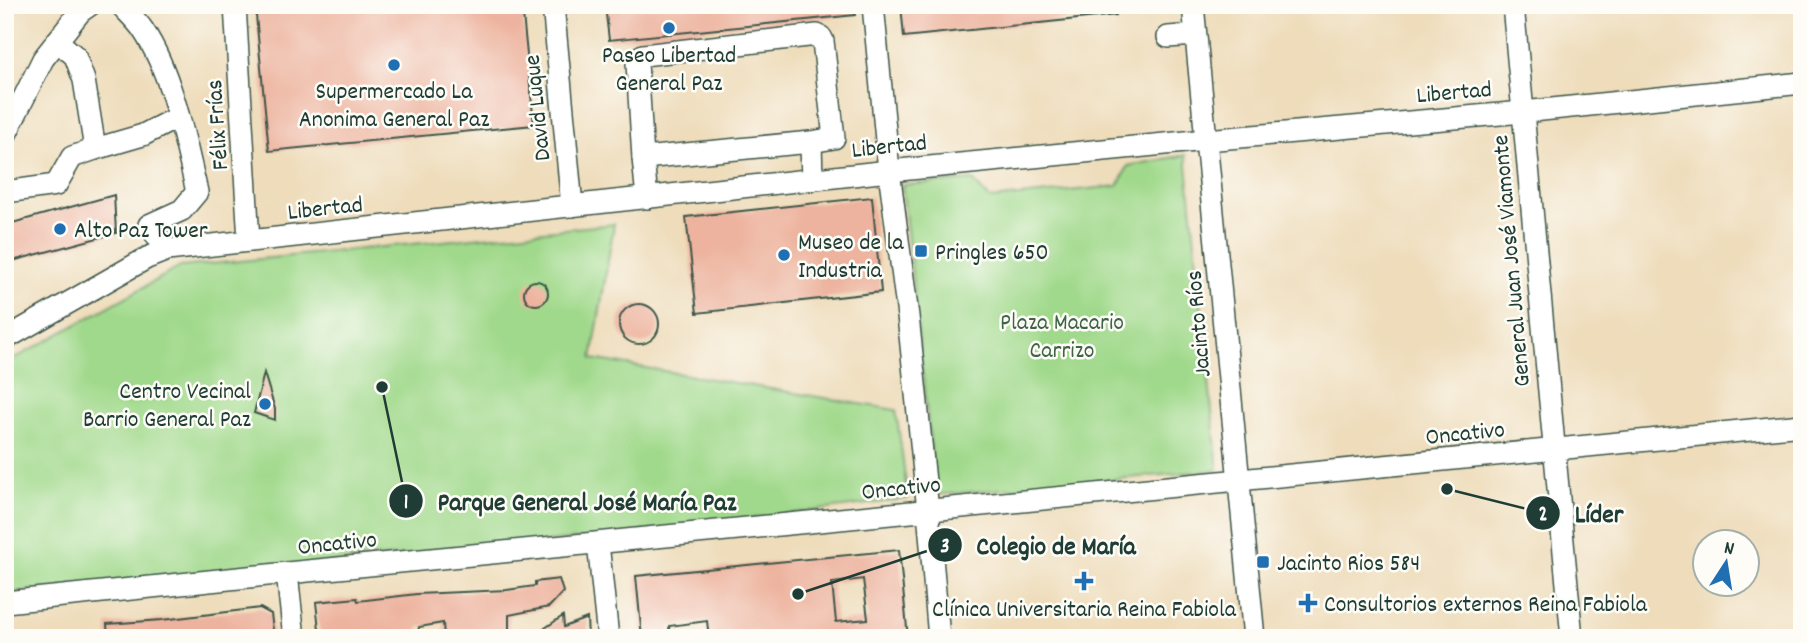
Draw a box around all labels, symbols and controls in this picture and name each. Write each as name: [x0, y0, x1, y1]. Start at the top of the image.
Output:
marker: Paseo Libertad General Paz: [661, 20, 677, 36]
place label: Paseo Libertad General Paz: [602, 40, 736, 102]
street label: David Luque: [517, 53, 561, 162]
marker: Supermercado La Anonima General Paz: [386, 57, 402, 73]
street label: Libertad: [1415, 74, 1493, 114]
place label: Supermercado La Anonima General Paz: [299, 76, 489, 138]
street label: Félix Frías: [199, 78, 239, 171]
street label: Libertad: [850, 127, 929, 169]
street label: General Juan José Viamonte: [1485, 133, 1541, 388]
street label: Libertad: [286, 189, 365, 231]
place label: Alto Paz Tower: [74, 215, 208, 249]
marker: Alto Paz Tower: [52, 221, 68, 237]
place label: Museo de la Industria: [798, 227, 904, 289]
place label: Pringles 650: [935, 237, 1049, 271]
marker: Pringles 650: [913, 243, 929, 259]
marker: Museo de la Industria: [776, 247, 792, 263]
street label: Jacinto Ríos: [1178, 269, 1222, 379]
park label: Plaza Macario Carrizo: [1000, 307, 1124, 369]
place label: Centro Vecinal Barrio General Paz: [83, 376, 251, 438]
marker: Centro Vecinal Barrio General Paz: [257, 396, 273, 412]
street label: Oncativo: [1424, 414, 1507, 456]
street label: Oncativo: [860, 469, 943, 511]
callout: Parque General José María Paz: [388, 477, 750, 524]
text: Parque General José María Paz: [438, 486, 738, 523]
text: 1: [404, 489, 408, 519]
callout: Líder: [1525, 490, 1637, 537]
text: Líder: [1575, 498, 1624, 535]
text: 2: [1538, 501, 1548, 531]
callout: Colegio de María: [927, 521, 1150, 568]
street label: Oncativo: [296, 524, 379, 566]
north arrow: [1692, 528, 1762, 598]
text: Colegio de María: [976, 530, 1136, 567]
text: 3: [940, 533, 950, 563]
text: N: [1721, 536, 1736, 564]
place label: Jacinto Rios 584: [1277, 548, 1420, 582]
marker: Jacinto Rios 584: [1255, 554, 1271, 570]
marker: Clínica Universitaria Reina Fabiola: [1074, 571, 1094, 591]
place label: Consultorios externos Reina Fabiola: [1324, 589, 1648, 623]
marker: Consultorios externos Reina Fabiola: [1298, 593, 1318, 613]
place label: Clínica Universitaria Reina Fabiola: [932, 594, 1237, 628]

